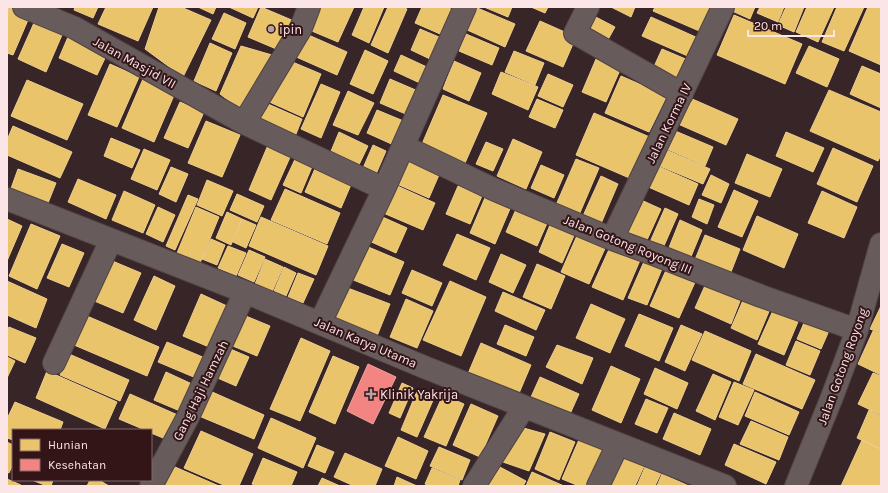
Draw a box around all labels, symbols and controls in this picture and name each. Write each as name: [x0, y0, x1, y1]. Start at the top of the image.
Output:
scale bar: [748, 12, 834, 38]
text: 20 m: [754, 19, 782, 33]
place label: ipin: [279, 22, 302, 37]
marker: ipin: [266, 24, 276, 34]
street label: Jalan Masjid VII: [91, 33, 179, 91]
street label: Jalan Korma IV: [643, 80, 695, 166]
street label: Jalan Gotong Royong III: [561, 212, 694, 277]
street label: Jalan Gotong Royong: [814, 305, 871, 427]
street label: Jalan Karya Utama: [312, 314, 419, 371]
street label: Gang Haji Hamzah: [170, 338, 231, 443]
place label: Klinik Yakrija: [380, 387, 458, 402]
marker: Klinik Yakrija: [365, 388, 377, 400]
legend: [12, 429, 152, 481]
text: Hunian: [48, 438, 88, 452]
text: Kesehatan: [48, 458, 106, 472]

